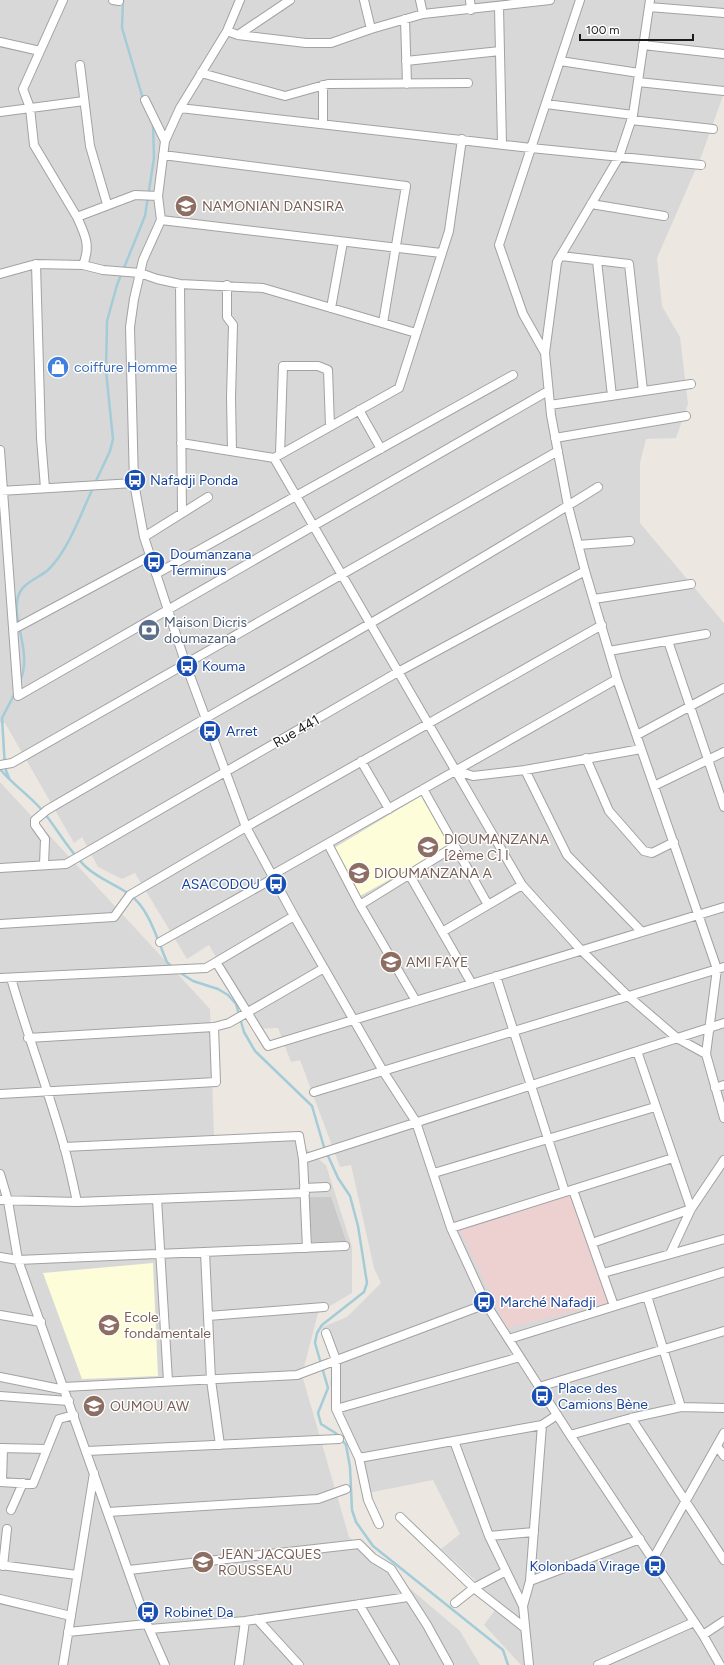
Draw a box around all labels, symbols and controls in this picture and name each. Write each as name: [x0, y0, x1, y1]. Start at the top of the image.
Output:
scale bar: [580, 16, 693, 42]
text: 100 m: [586, 23, 620, 37]
school or university icon: NAMONIAN DANSIRA: [173, 193, 199, 219]
place label: NAMONIAN DANSIRA: [202, 198, 345, 215]
shop icon: coiffure Homme: [45, 354, 71, 380]
place label: coiffure Homme: [74, 359, 177, 376]
bus stop icon: Nafadji Ponda: [122, 467, 148, 493]
place label: Nafadji Ponda: [150, 472, 238, 489]
place label: Doumanzana Terminus: [170, 546, 251, 579]
bus stop icon: Doumanzana Terminus: [141, 549, 167, 575]
place label: Maison Dicris doumazana: [164, 614, 247, 647]
bank icon: Maison Dicris doumazana: [136, 617, 162, 643]
bus stop icon: Kouma: [174, 653, 200, 679]
place label: Kouma: [202, 658, 245, 675]
street label: Rue 441: [270, 711, 323, 752]
bus stop icon: Arret: [197, 718, 223, 744]
place label: Arret: [226, 723, 258, 740]
place label: DIOUMANZANA [2ème C] I: [444, 831, 550, 864]
school or university icon: DIOUMANZANA [2ème C] I: [415, 834, 441, 860]
school or university icon: DIOUMANZANA A: [346, 860, 372, 886]
place label: DIOUMANZANA A: [374, 865, 493, 882]
bus stop icon: ASACODOU: [263, 871, 289, 897]
place label: ASACODOU: [181, 876, 260, 893]
school or university icon: AMI FAYE: [378, 949, 404, 975]
place label: AMI FAYE: [406, 954, 468, 971]
bus stop icon: Marché Nafadji: [471, 1289, 497, 1315]
place label: Marché Nafadji: [500, 1294, 596, 1311]
place label: Ecole fondamentale: [124, 1309, 211, 1342]
school or university icon: Ecole fondamentale: [96, 1312, 122, 1338]
place label: Place des Camions Bène: [558, 1380, 648, 1413]
bus stop icon: Place des Camions Bène: [529, 1383, 555, 1409]
school or university icon: OUMOU AW: [81, 1393, 107, 1419]
place label: OUMOU AW: [110, 1398, 190, 1415]
place label: JEAN JACQUES ROUSSEAU: [218, 1546, 321, 1579]
school or university icon: JEAN JACQUES ROUSSEAU: [190, 1549, 216, 1575]
bus stop icon: Kolonbada Virage: [642, 1553, 668, 1579]
place label: Kolonbada Virage: [530, 1558, 640, 1575]
bus stop icon: Robinet Da: [135, 1599, 161, 1625]
place label: Robinet Da: [164, 1604, 233, 1621]

